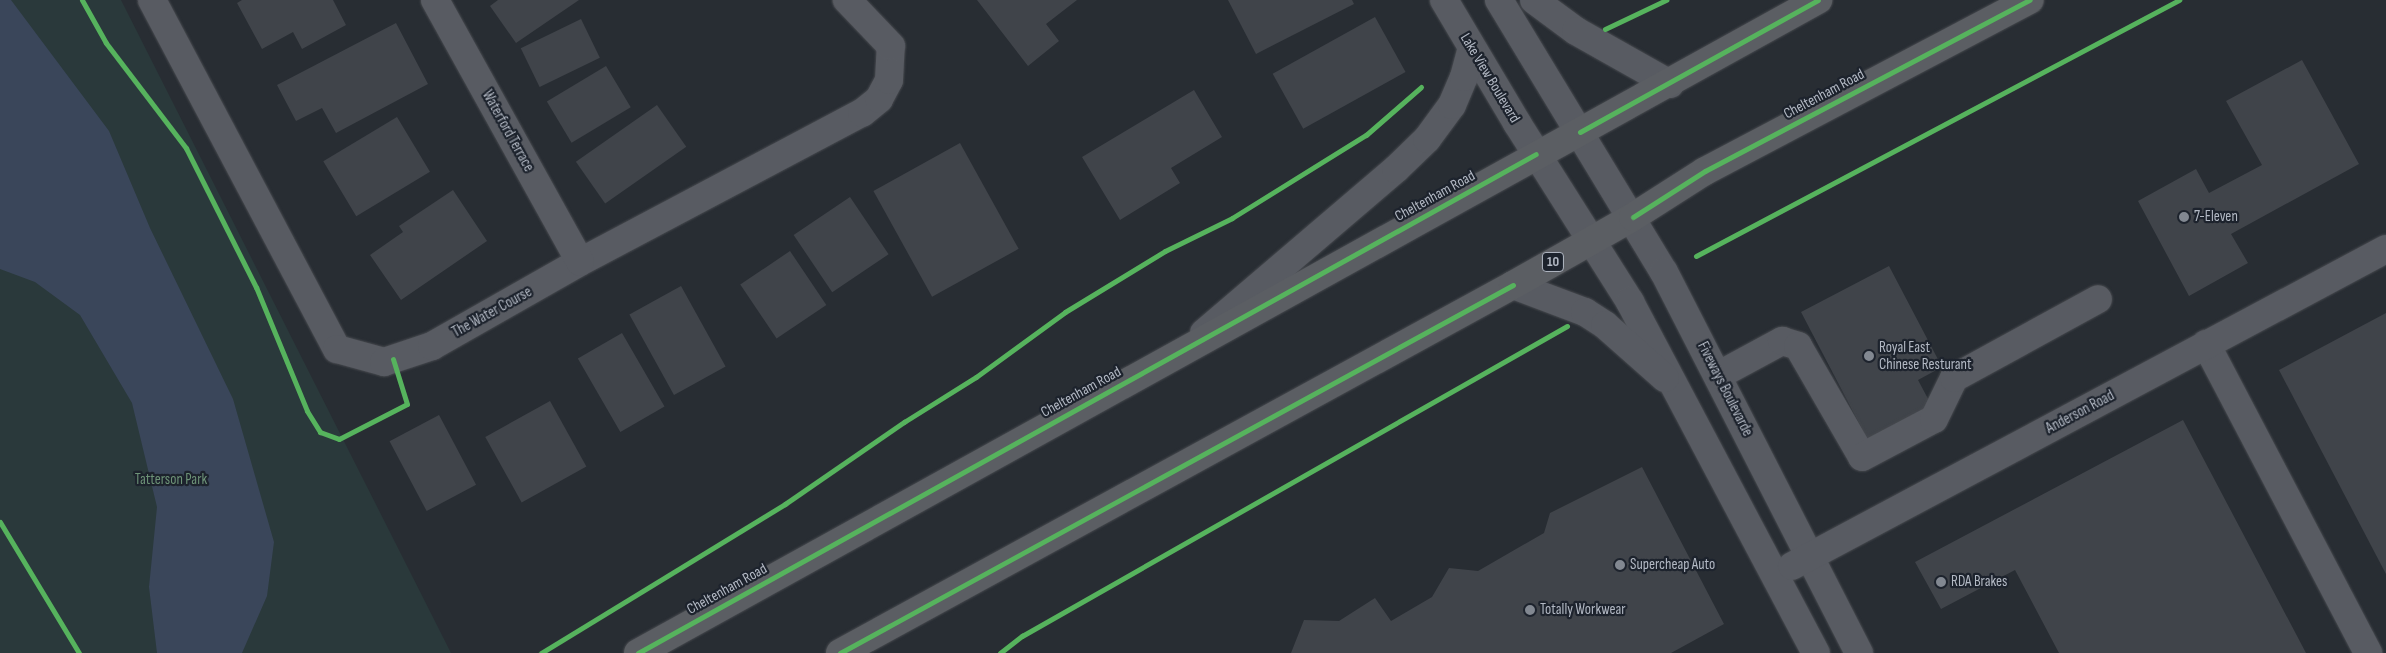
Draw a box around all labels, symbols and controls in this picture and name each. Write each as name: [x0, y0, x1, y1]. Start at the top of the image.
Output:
street label: Lake View Boulevard: [1456, 30, 1524, 126]
street label: Cheltenham Road: [1781, 65, 1867, 123]
street label: Waterford Terrace: [478, 87, 538, 175]
street label: Cheltenham Road: [1392, 167, 1478, 225]
place label: 7-Eleven: [2194, 208, 2238, 226]
marker: 7-Eleven: [2178, 211, 2190, 223]
road number: 10: [1542, 250, 1564, 274]
street label: The Water Course: [449, 283, 535, 341]
place label: Royal East Chinese Resturant: [1879, 338, 1972, 373]
street label: Fiveways Boulevarde: [1694, 339, 1756, 439]
marker: Royal East Chinese Resturant: [1863, 350, 1875, 362]
street label: Cheltenham Road: [1038, 363, 1124, 421]
street label: Anderson Road: [2043, 386, 2117, 438]
park label: Tatterson Park: [135, 471, 207, 489]
place label: Supercheap Auto: [1630, 556, 1715, 574]
marker: Supercheap Auto: [1614, 559, 1626, 571]
street label: Cheltenham Road: [684, 560, 770, 618]
place label: RDA Brakes: [1951, 573, 2007, 591]
marker: RDA Brakes: [1935, 576, 1947, 588]
place label: Totally Workwear: [1540, 601, 1626, 619]
marker: Totally Workwear: [1524, 604, 1536, 616]

